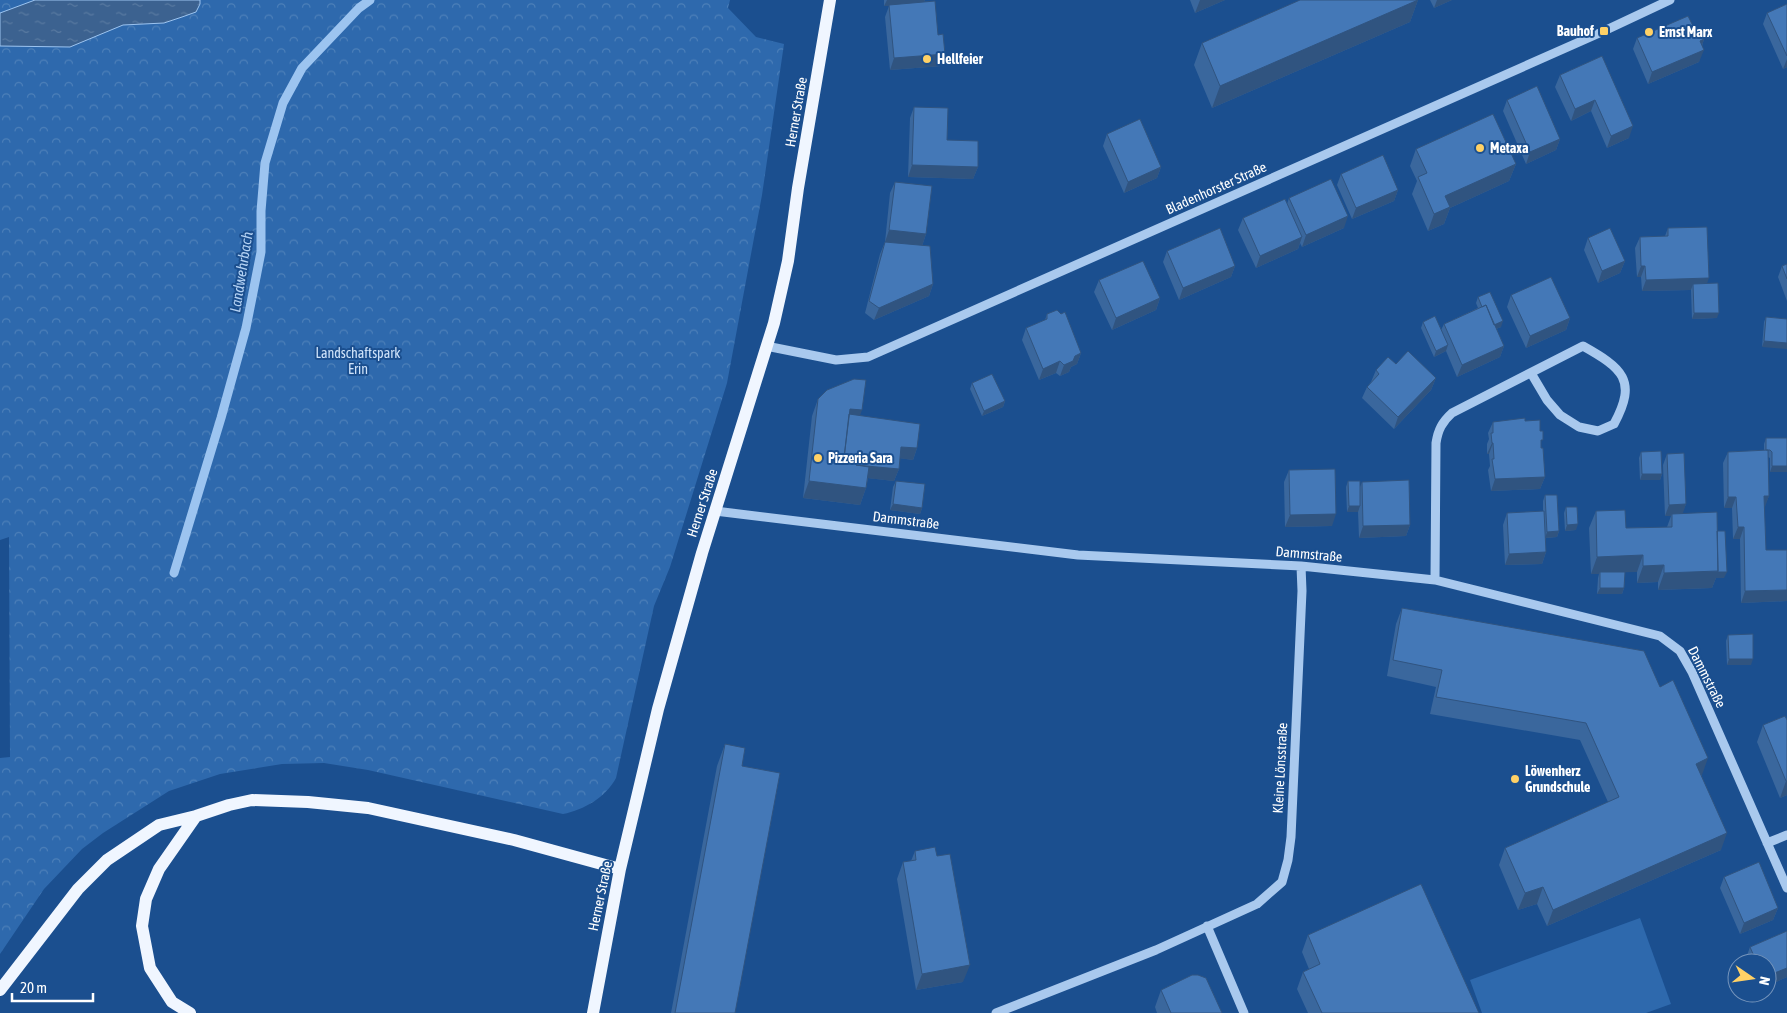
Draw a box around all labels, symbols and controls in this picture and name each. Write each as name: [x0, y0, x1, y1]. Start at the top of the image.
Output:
place label: Bauhof: [1557, 23, 1594, 39]
place label: Ernst Marx: [1659, 24, 1713, 40]
marker: Bauhof: [1598, 25, 1610, 37]
marker: Ernst Marx: [1643, 26, 1655, 38]
place label: Hellfeier: [937, 51, 984, 67]
marker: Hellfeier: [921, 53, 933, 65]
street label: Herner Straße: [782, 76, 810, 148]
place label: Metaxa: [1490, 140, 1529, 156]
marker: Metaxa: [1474, 142, 1486, 154]
street label: Bladenhorster Straße: [1163, 159, 1269, 217]
water label: Landwehrbach: [226, 230, 256, 314]
park label: Landschaftspark Erin: [315, 345, 401, 377]
place label: Pizzeria Sara: [828, 450, 893, 466]
marker: Pizzeria Sara: [812, 452, 824, 464]
street label: Herner Straße: [683, 467, 721, 539]
street label: Dammstraße: [872, 508, 940, 532]
street label: Dammstraße: [1275, 543, 1343, 565]
street label: Dammstraße: [1685, 644, 1729, 710]
street label: Kleine Lönsstraße: [1270, 722, 1290, 814]
place label: Löwenherz Grundschule: [1525, 763, 1590, 795]
marker: Löwenherz Grundschule: [1509, 773, 1521, 785]
street label: Herner Straße: [585, 860, 615, 932]
north arrow: [1727, 953, 1777, 1003]
scale bar: [12, 970, 94, 1002]
text: N: [1756, 975, 1773, 987]
text: 20 m: [20, 979, 47, 996]

